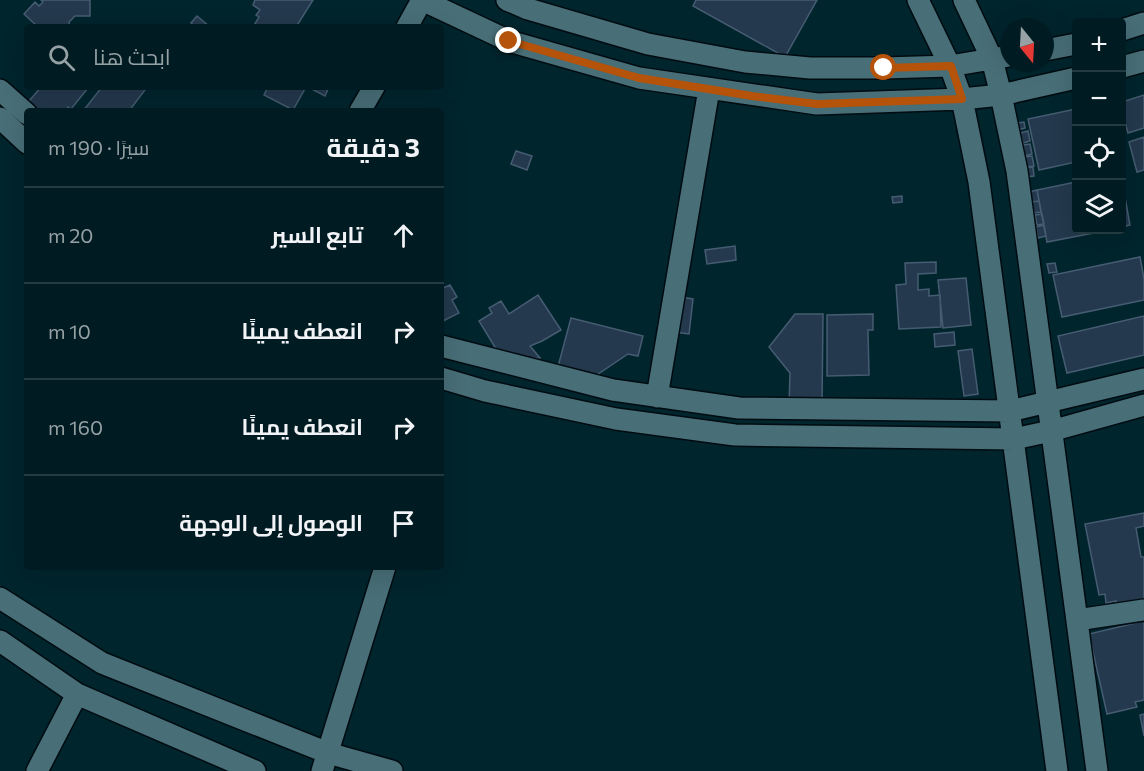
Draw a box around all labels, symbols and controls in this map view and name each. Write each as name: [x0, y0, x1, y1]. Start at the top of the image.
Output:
north arrow: [1000, 18, 1054, 72]
map controls: [1072, 18, 1126, 234]
button: +: [1072, 18, 1126, 72]
search box: [24, 24, 444, 90]
route end: [495, 27, 521, 53]
icon: search: [45, 41, 78, 74]
text: ابحث هنا: [93, 43, 171, 70]
route start: [870, 54, 896, 80]
button: −: [1072, 72, 1126, 126]
button: locate: [1072, 126, 1126, 180]
text: 3 دقيقة: [326, 131, 420, 162]
text: سيرًا · 190 m: [48, 135, 149, 159]
button: layers: [1072, 180, 1126, 234]
icon: ahead: [387, 219, 420, 252]
text: تابع السير: [271, 221, 363, 248]
text: 20 m: [48, 223, 93, 247]
icon: right: [387, 315, 420, 348]
text: انعطف يمينًا: [242, 317, 363, 344]
text: 10 m: [48, 319, 91, 343]
icon: right: [387, 411, 420, 444]
text: انعطف يمينًا: [242, 413, 363, 440]
text: 160 m: [48, 415, 103, 439]
icon: arrive: [387, 507, 420, 540]
text: الوصول إلى الوجهة: [179, 509, 363, 536]

